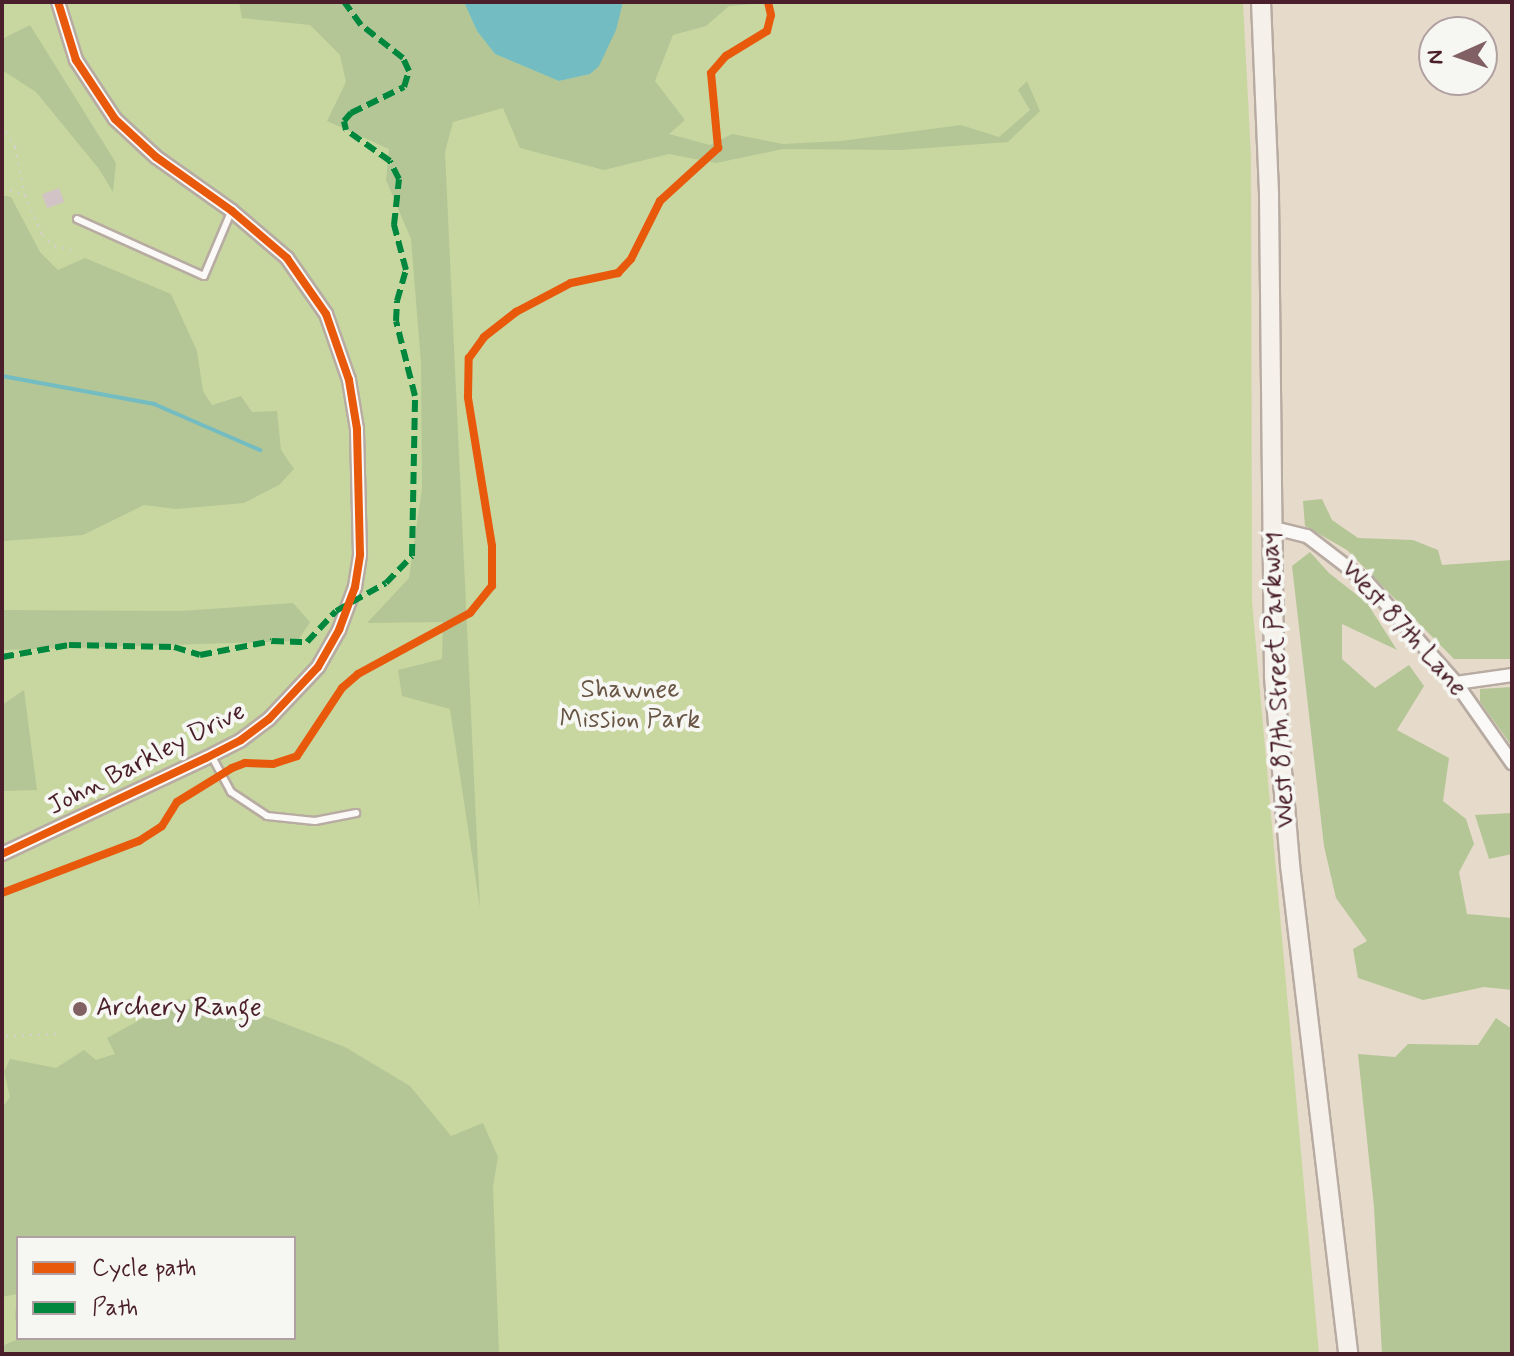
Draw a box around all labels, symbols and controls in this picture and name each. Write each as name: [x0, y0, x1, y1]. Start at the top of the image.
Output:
north arrow: [1418, 16, 1498, 96]
text: N: [1422, 49, 1450, 65]
street label: West 87th Street Parkway: [1256, 532, 1302, 828]
street label: West 87th Lane: [1334, 554, 1472, 704]
park label: Shawnee Mission Park: [561, 675, 699, 736]
street label: John Barkley Drive: [44, 697, 250, 823]
place label: Archery Range: [96, 993, 261, 1025]
marker: Archery Range: [71, 1000, 89, 1018]
legend: [16, 1236, 296, 1340]
text: Cycle path: [92, 1253, 197, 1284]
text: Path: [92, 1293, 138, 1324]

